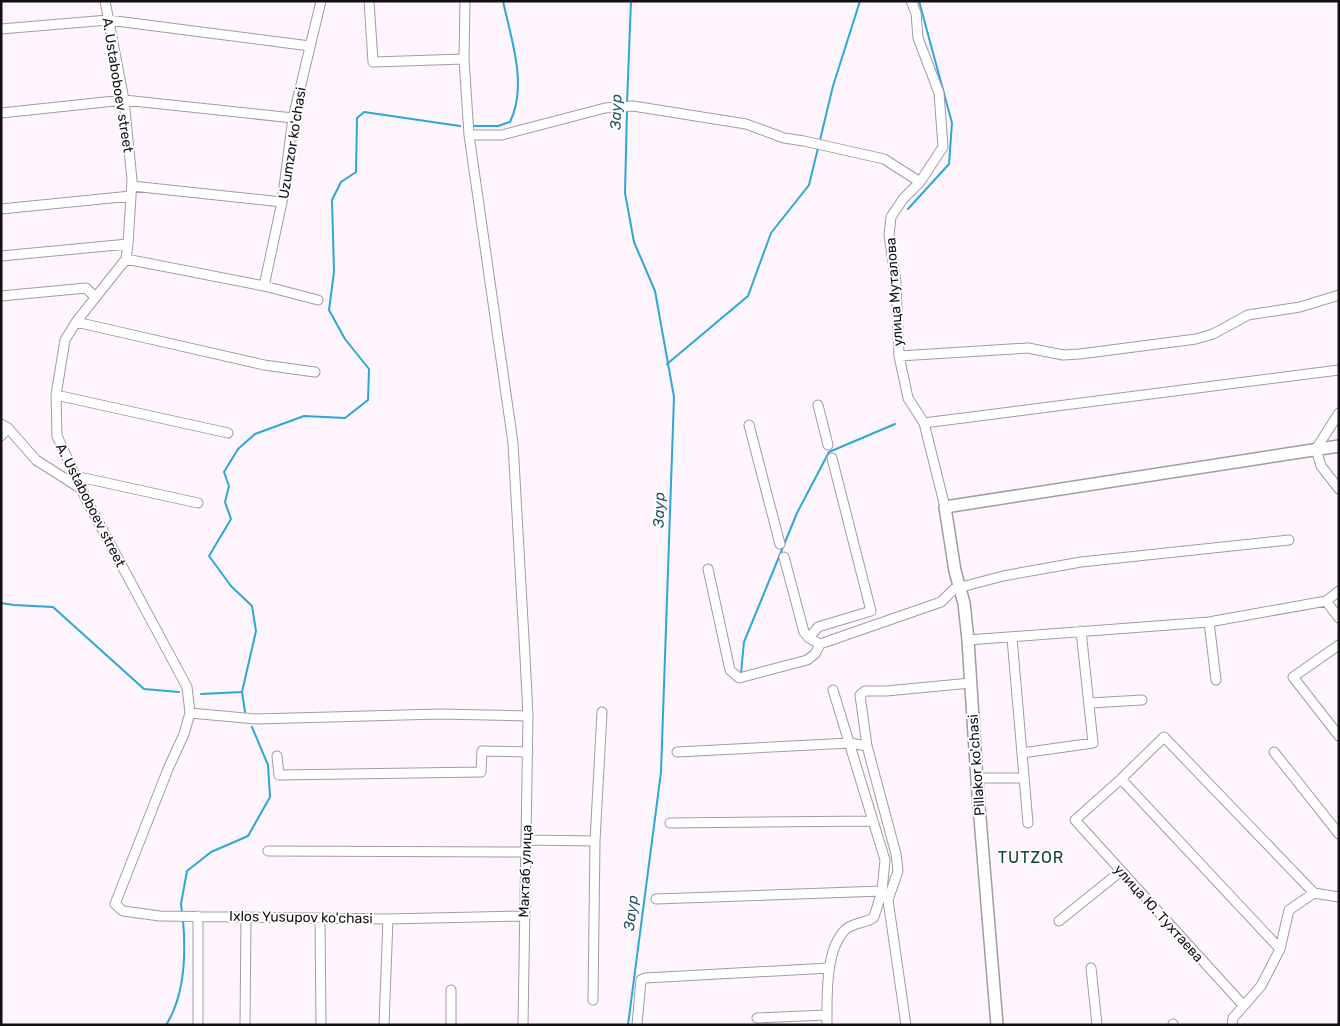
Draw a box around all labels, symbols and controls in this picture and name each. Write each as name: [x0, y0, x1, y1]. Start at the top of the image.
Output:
street label: A. Ustaboboev street: [98, 16, 137, 154]
street label: Uzumzor ko'chasi: [275, 86, 310, 200]
water label: Заур: [606, 94, 626, 131]
street label: улица Муталова: [882, 237, 907, 347]
street label: A. Ustaboboev street: [52, 441, 129, 570]
water label: Заур: [649, 492, 669, 529]
street label: Pillakor ko'chasi: [964, 714, 989, 816]
street label: Мактаб улица: [515, 824, 536, 918]
district label: TUTZOR: [998, 848, 1064, 867]
street label: улица Ю. Тухтаева: [1110, 861, 1207, 966]
water label: Заур: [620, 894, 642, 933]
street label: Ixlos Yusupov ko'chasi: [229, 908, 373, 927]

